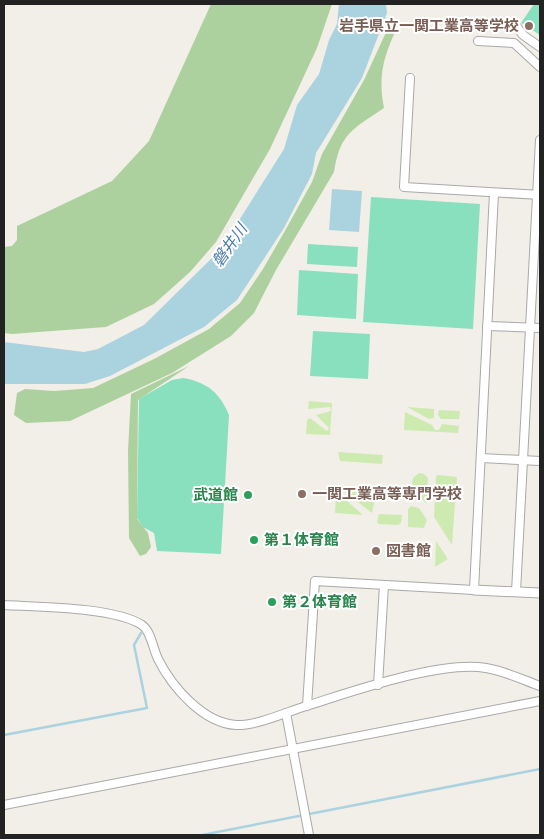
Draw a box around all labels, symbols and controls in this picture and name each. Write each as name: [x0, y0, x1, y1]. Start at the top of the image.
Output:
place label: 岩手県立一関工業高等学校: [339, 16, 519, 35]
marker: 岩手県立一関工業高等学校: [523, 20, 535, 32]
water label: 磐井川: [207, 218, 252, 270]
place label: 一関工業高等専門学校: [312, 484, 462, 503]
place label: 武道館: [193, 485, 238, 504]
marker: 一関工業高等専門学校: [296, 488, 308, 500]
marker: 武道館: [242, 489, 254, 501]
place label: 第１体育館: [264, 530, 339, 549]
marker: 第１体育館: [248, 534, 260, 546]
place label: 図書館: [386, 541, 431, 560]
marker: 図書館: [370, 545, 382, 557]
place label: 第２体育館: [282, 592, 357, 611]
marker: 第２体育館: [266, 596, 278, 608]

